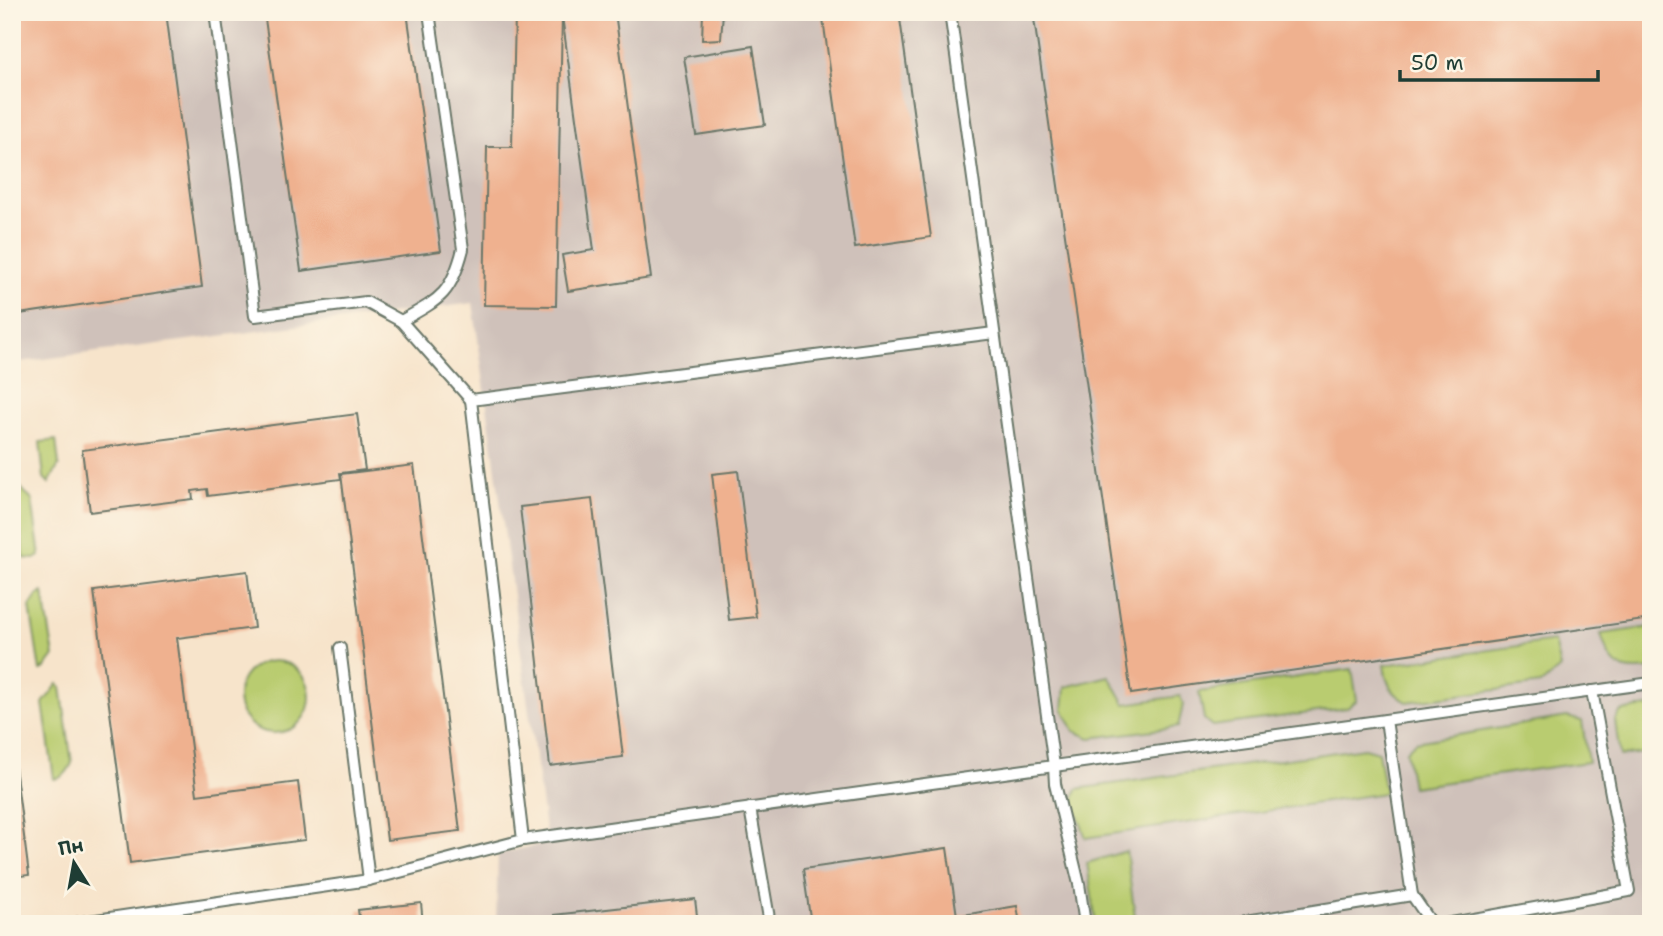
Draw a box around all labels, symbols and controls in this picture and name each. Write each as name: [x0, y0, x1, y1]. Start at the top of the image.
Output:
scale bar: [1400, 38, 1598, 82]
text: 50 m: [1411, 49, 1464, 77]
north arrow: [38, 828, 108, 898]
text: Пн: [56, 832, 86, 861]

